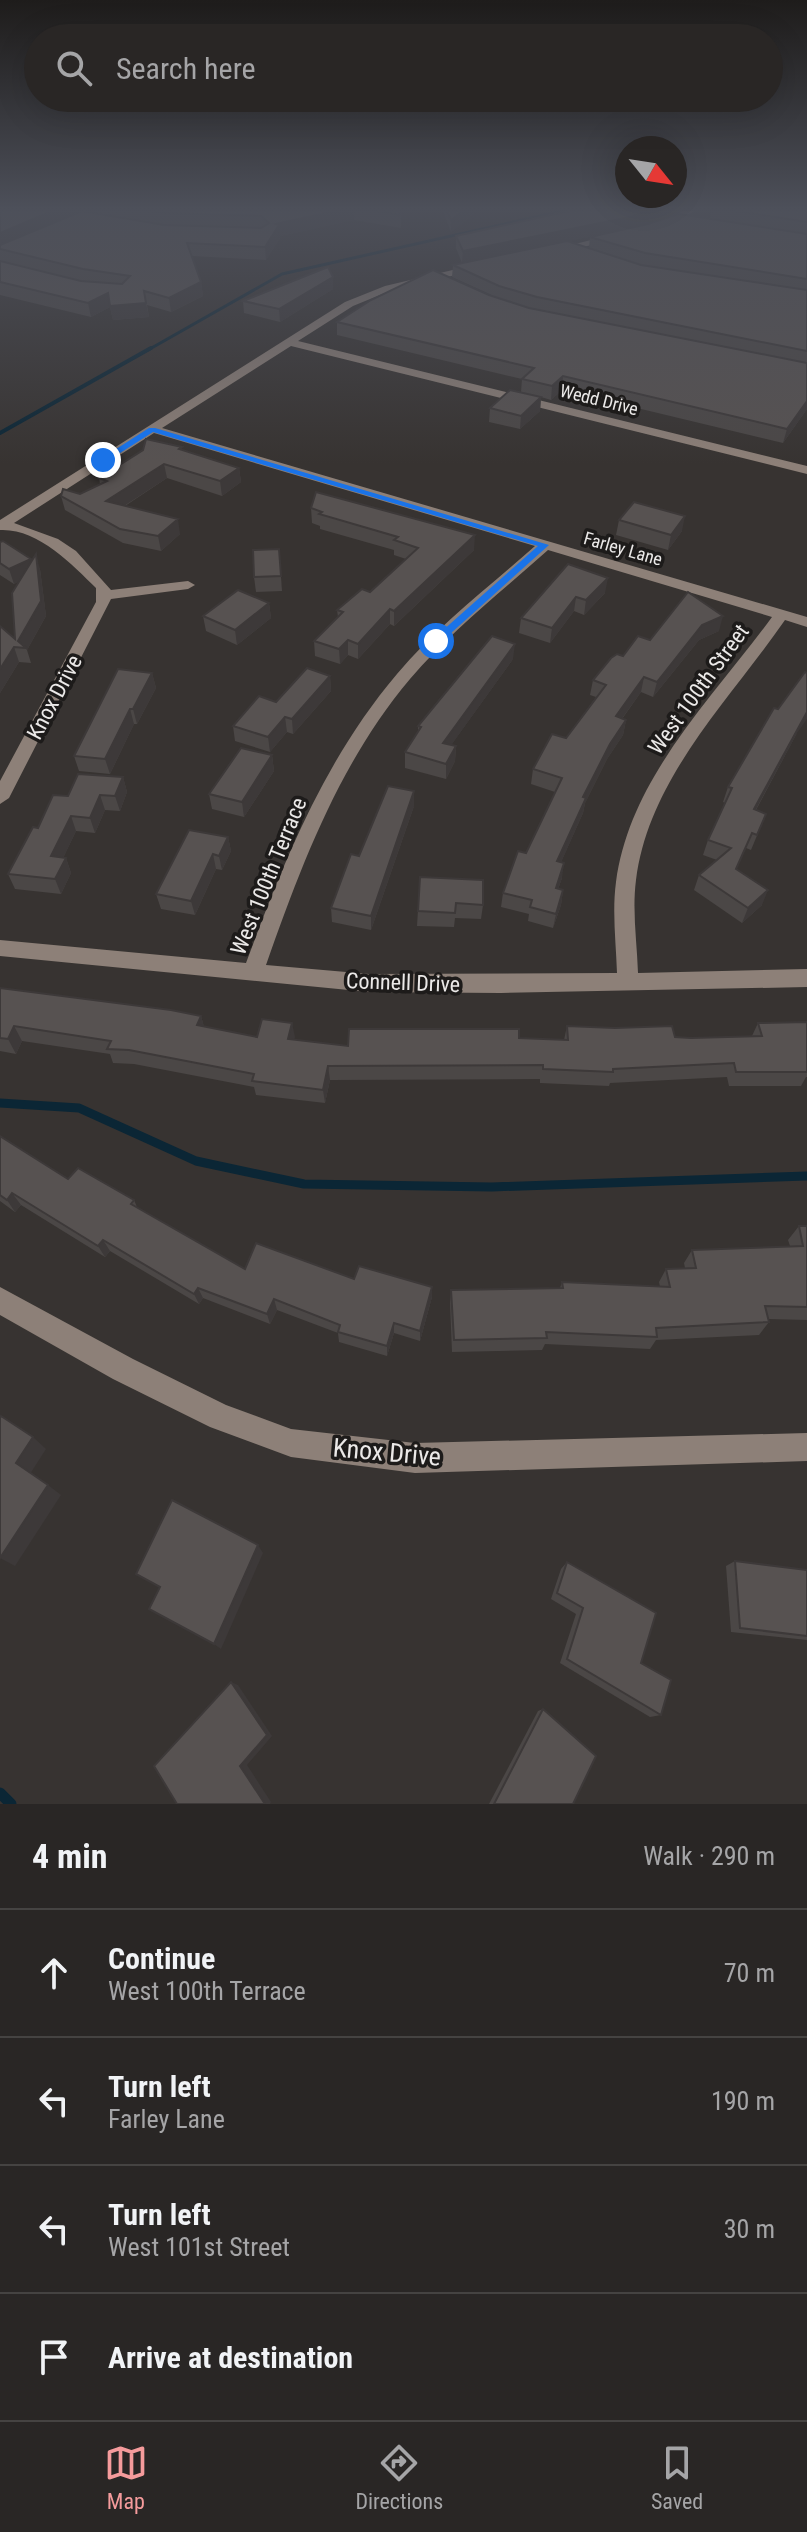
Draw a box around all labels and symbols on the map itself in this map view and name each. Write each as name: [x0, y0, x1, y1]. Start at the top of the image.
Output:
north arrow: [615, 136, 687, 208]
street label: Wedd Drive: [558, 380, 640, 419]
route end: [85, 442, 121, 478]
street label: Farley Lane: [581, 527, 665, 570]
street label: West 100th Street: [643, 619, 754, 759]
route start: [418, 623, 454, 659]
street label: Knox Drive: [22, 651, 87, 744]
street label: West 100th Terrace: [226, 794, 311, 958]
street label: Connell Drive: [345, 968, 460, 997]
street label: Knox Drive: [332, 1432, 442, 1472]

